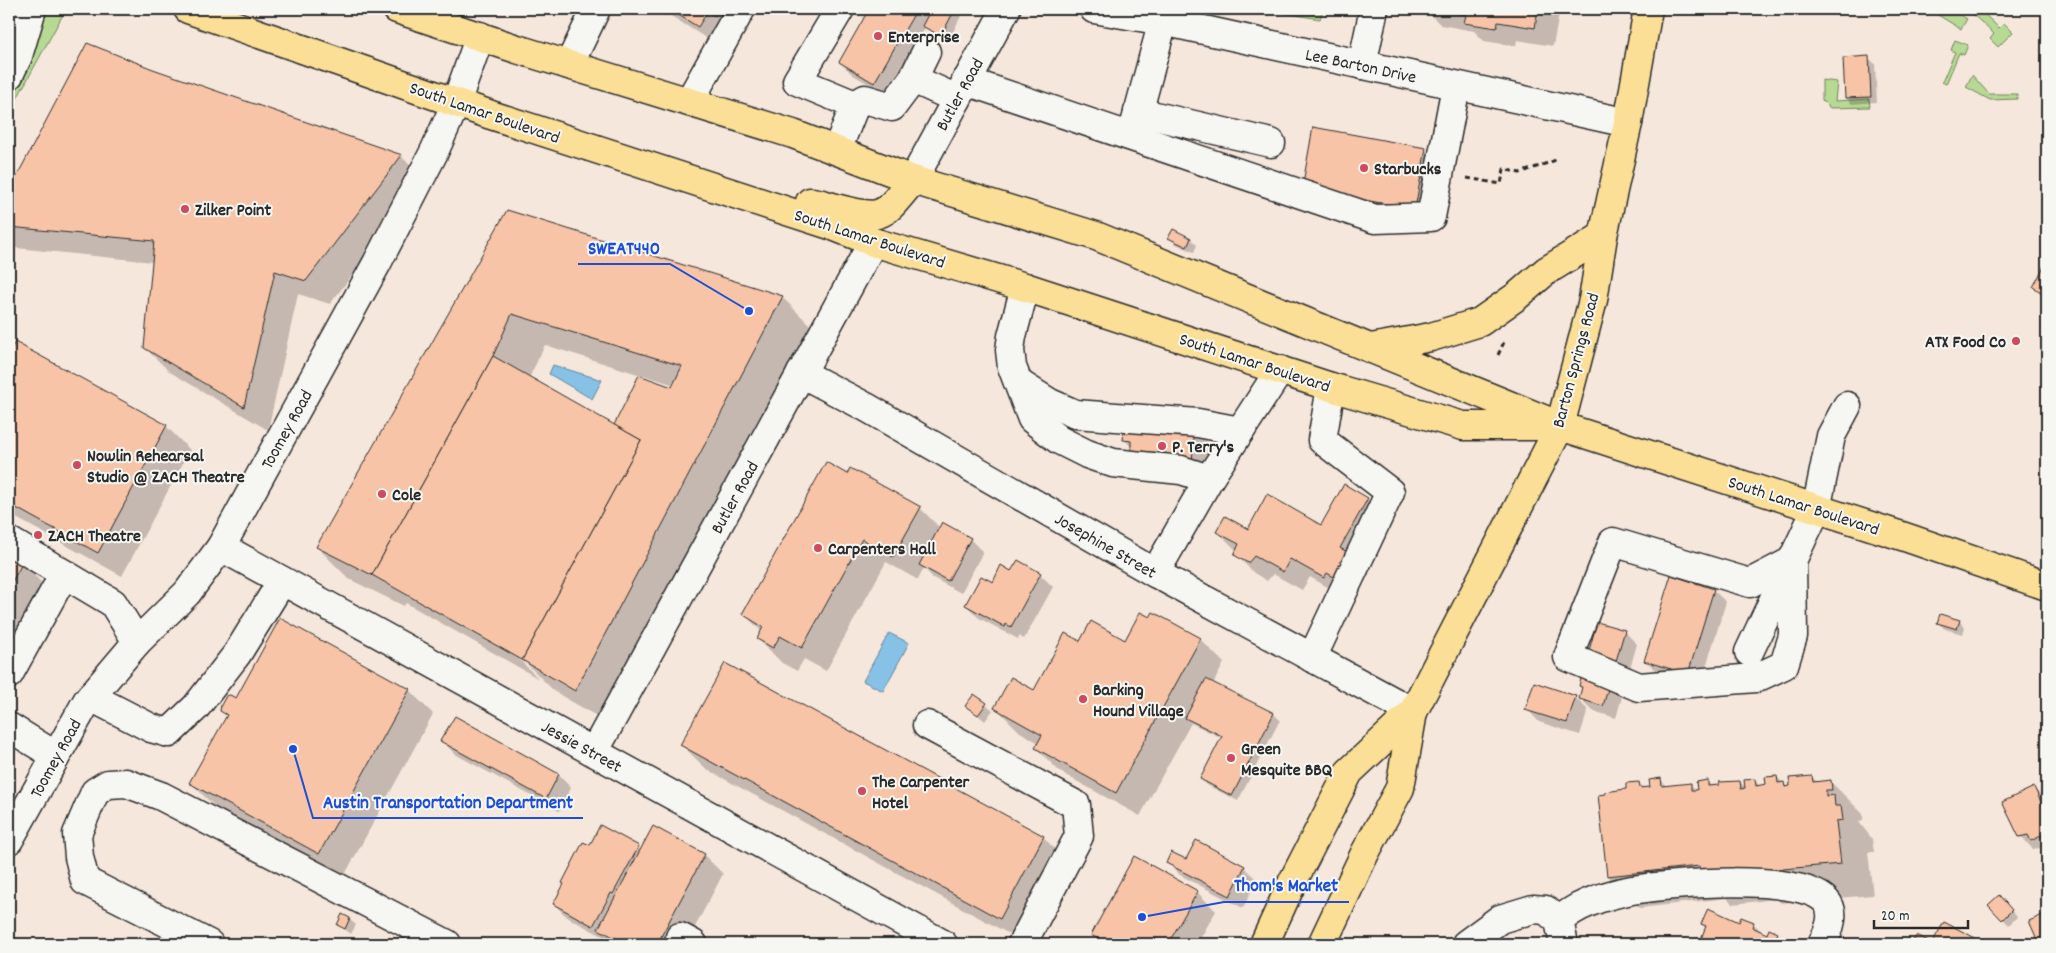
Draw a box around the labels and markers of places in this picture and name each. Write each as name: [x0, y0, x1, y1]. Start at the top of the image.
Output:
place label: Enterprise: [888, 26, 960, 51]
marker: Enterprise: [872, 30, 884, 42]
place label: Starbucks: [1374, 158, 1442, 183]
marker: Starbucks: [1358, 162, 1370, 174]
place label: Zilker Point: [195, 199, 271, 224]
marker: Zilker Point: [179, 203, 191, 215]
callout: SWEAT440: [578, 230, 670, 264]
place label: ATX Food Co: [1925, 331, 2006, 356]
marker: ATX Food Co: [2010, 335, 2022, 347]
place label: P. Terry's: [1172, 436, 1235, 461]
marker: P. Terry's: [1156, 440, 1168, 452]
place label: Nowlin Rehearsal Studio @ ZACH Theatre: [87, 445, 245, 491]
marker: Nowlin Rehearsal Studio @ ZACH Theatre: [71, 459, 83, 471]
place label: Cole: [392, 484, 421, 509]
marker: Cole: [376, 488, 388, 500]
place label: ZACH Theatre: [48, 525, 141, 550]
marker: ZACH Theatre: [32, 529, 44, 541]
place label: Carpenters Hall: [828, 538, 936, 563]
marker: Carpenters Hall: [812, 542, 824, 554]
place label: Barking Hound Village: [1093, 679, 1184, 725]
marker: Barking Hound Village: [1077, 693, 1089, 705]
place label: Green Mesquite BBQ: [1241, 738, 1333, 784]
marker: Green Mesquite BBQ: [1225, 752, 1237, 764]
place label: The Carpenter Hotel: [872, 771, 970, 817]
callout: Austin Transportation Department: [313, 784, 583, 818]
marker: The Carpenter Hotel: [856, 785, 868, 797]
callout: Thom's Market: [1224, 868, 1349, 902]

